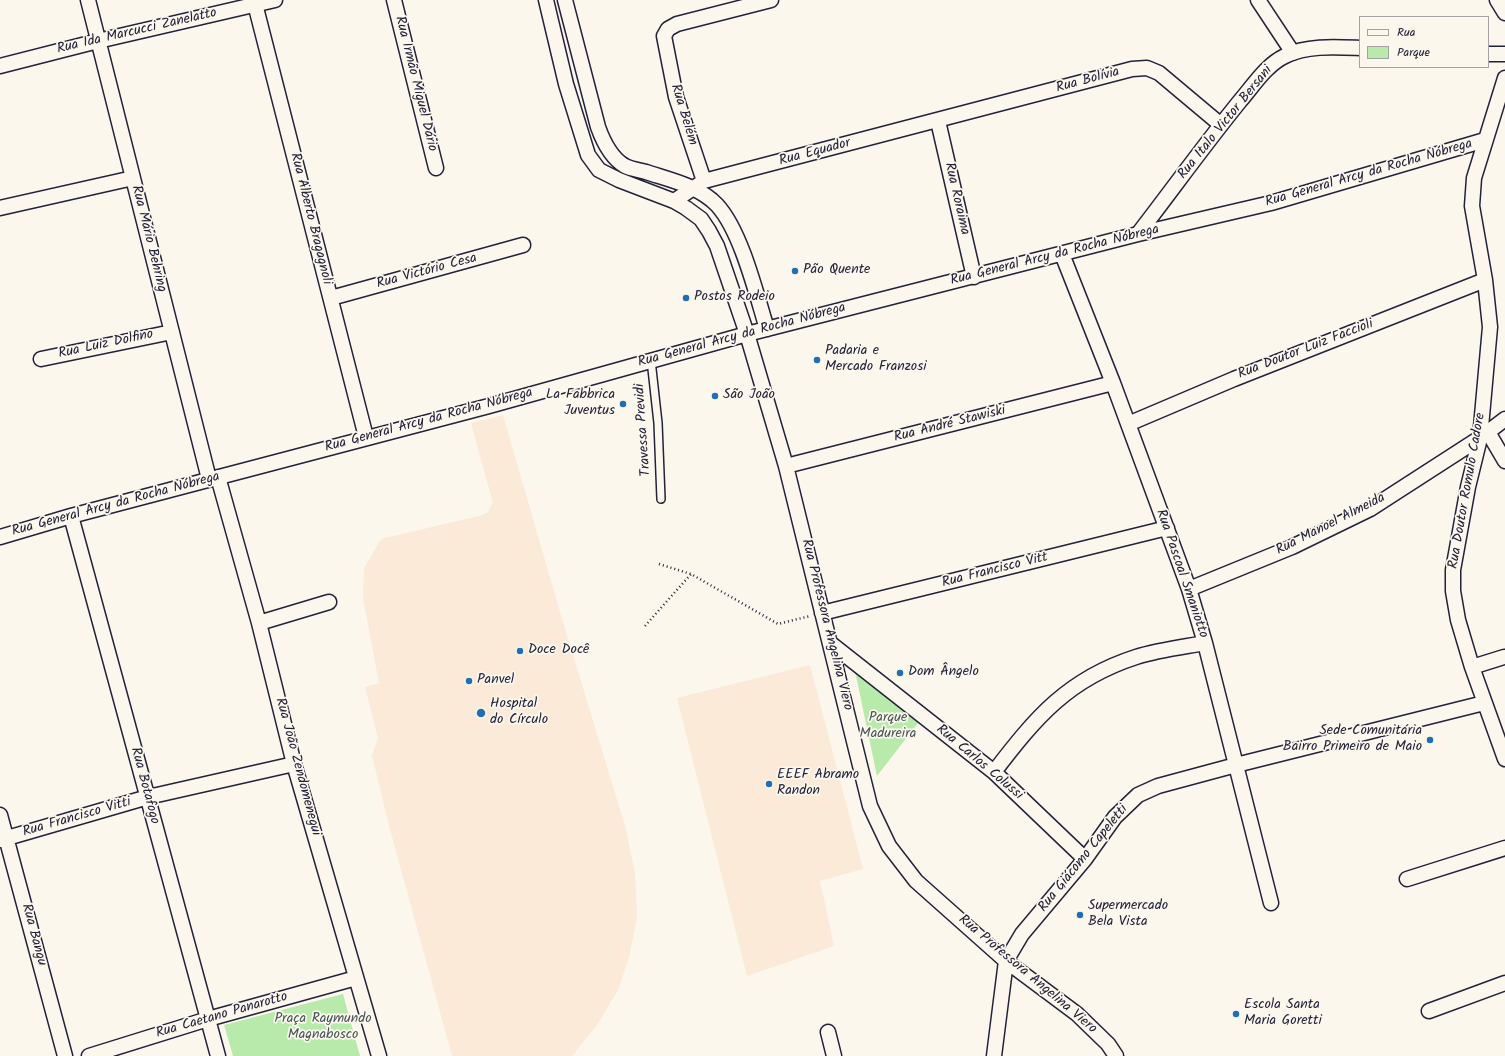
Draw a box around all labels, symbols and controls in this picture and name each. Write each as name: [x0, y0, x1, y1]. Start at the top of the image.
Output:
street label: Rua Ida Marcucci Zanelatto: [56, 5, 218, 59]
street label: Rua Irmão Miguel Dário: [390, 15, 440, 153]
legend: [1359, 16, 1489, 68]
text: Rua: [1397, 23, 1415, 42]
text: Parque: [1397, 43, 1430, 62]
street label: Rua Italo Victor Bersani: [1175, 63, 1277, 183]
street label: Rua Bolívia: [1054, 64, 1122, 98]
street label: Rua Belém: [666, 82, 700, 148]
street label: Rua Equador: [777, 135, 853, 171]
street label: Rua General Arcy da Rocha Nóbrega: [1264, 136, 1474, 212]
street label: Rua Alberto Bragagnoli: [285, 151, 335, 287]
street label: Rua Roraima: [940, 161, 972, 237]
street label: Rua Mário Behring: [127, 184, 169, 294]
street label: Rua General Arcy da Rocha Nóbrega: [949, 222, 1161, 290]
street label: Rua Victório Cesa: [375, 251, 479, 293]
place label: Pão Quente: [803, 263, 870, 279]
marker: Pão Quente: [790, 266, 800, 276]
place label: Postos Rodeio: [694, 290, 775, 306]
marker: Postos Rodeio: [681, 293, 691, 303]
street label: Rua General Arcy da Rocha Nóbrega: [636, 300, 848, 372]
street label: Rua Doutor Luiz Faccioli: [1236, 316, 1376, 384]
street label: Rua Luiz Dolfino: [57, 327, 155, 363]
place label: Padaria e Mercado Franzosi: [825, 344, 926, 376]
marker: Padaria e Mercado Franzosi: [812, 355, 822, 365]
street label: Travessa Previdi: [632, 383, 656, 477]
street label: Rua General Arcy da Rocha Nóbrega: [323, 385, 535, 457]
place label: La Fabbrica Juventus: [546, 388, 615, 420]
place label: São João: [723, 388, 775, 404]
marker: São João: [710, 391, 720, 401]
marker: La Fabbrica Juventus: [618, 399, 628, 409]
street label: Rua André Stawiski: [892, 403, 1008, 447]
street label: Rua Doutor Romulo Cadore: [1446, 412, 1490, 570]
street label: Rua General Arcy da Rocha Nóbrega: [10, 469, 222, 541]
street label: Rua Manoel Almeida: [1274, 490, 1388, 560]
street label: Rua Pascoal Smaniotto: [1151, 508, 1211, 640]
street label: Rua Professora Angelina Viero: [797, 538, 855, 712]
street label: Rua Francisco Vitt: [940, 550, 1050, 592]
place label: Doce Docê: [528, 643, 589, 659]
marker: Doce Docê: [515, 646, 525, 656]
place label: Dom Ângelo: [908, 665, 979, 681]
marker: Dom Ângelo: [895, 668, 905, 678]
place label: Panvel: [477, 673, 514, 689]
marker: Panvel: [464, 676, 474, 686]
street label: Rua João Zendomenegui: [270, 696, 324, 838]
place label: Hospital do Círculo: [490, 697, 548, 730]
marker: Hospital do Círculo: [475, 707, 487, 719]
park label: Parque Madureira: [860, 711, 916, 744]
street label: Rua Carlos Colussi: [932, 722, 1026, 804]
place label: Sede Comunitária Bairro Primeiro de Maio: [1283, 724, 1422, 756]
marker: Sede Comunitária Bairro Primeiro de Maio: [1425, 735, 1435, 745]
street label: Rua Botafogo: [126, 746, 162, 826]
place label: EEEF Abramo Randon: [777, 768, 859, 800]
marker: EEEF Abramo Randon: [764, 779, 774, 789]
street label: Rua Francisco Vitti: [21, 795, 133, 841]
street label: Rua Giácomo Capeletti: [1036, 802, 1132, 916]
place label: Supermercado Bela Vista: [1088, 899, 1168, 932]
street label: Rua Bangu: [17, 902, 49, 968]
marker: Supermercado Bela Vista: [1075, 910, 1085, 920]
street label: Rua Professora Angelina Viero: [954, 912, 1100, 1038]
street label: Rua Caetano Panarotto: [154, 989, 290, 1043]
place label: Escola Santa Maria Goretti: [1244, 998, 1322, 1030]
marker: Escola Santa Maria Goretti: [1231, 1009, 1241, 1019]
park label: Praça Raymundo Magnabosco: [274, 1012, 372, 1044]

